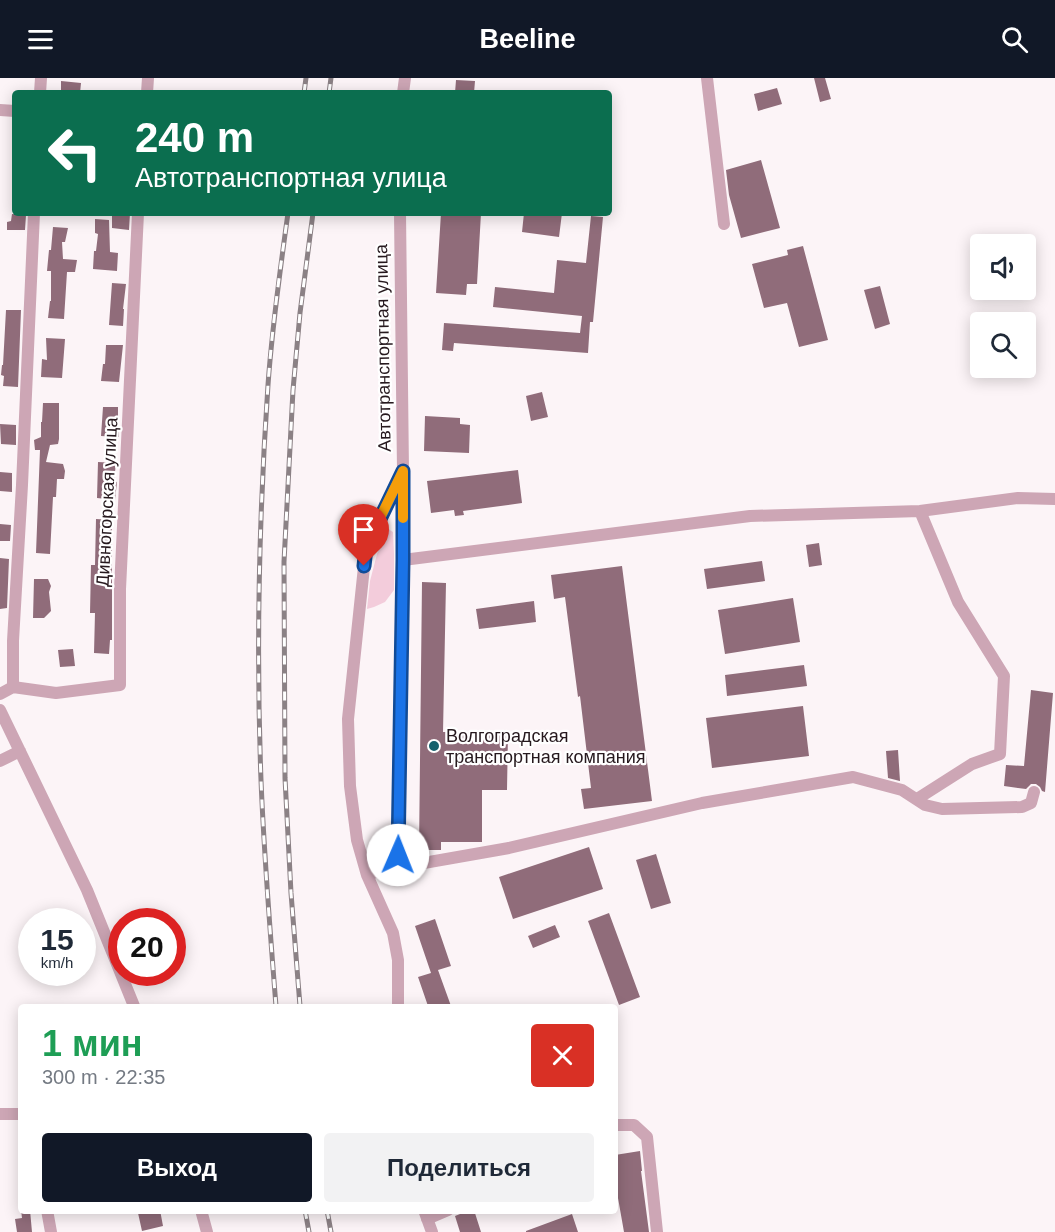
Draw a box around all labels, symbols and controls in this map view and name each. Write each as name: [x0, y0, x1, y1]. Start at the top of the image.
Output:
icon: menu: [24, 23, 57, 56]
icon: search: [998, 23, 1031, 56]
text: Beeline: [479, 24, 576, 54]
icon: left: [36, 114, 114, 192]
text: 240 m: [135, 114, 254, 161]
text: Автотранспортная улица: [135, 163, 447, 193]
map controls: [970, 234, 1036, 378]
button: sound: [970, 234, 1036, 300]
street label: Автотранспортная улица: [371, 243, 395, 452]
button: search: [970, 312, 1036, 378]
street label: Дивногорская улица: [93, 416, 121, 587]
pin: [338, 504, 389, 566]
icon: arrive: [347, 513, 380, 546]
place label: Волгоградская транспортная компания: [446, 726, 646, 767]
marker: Волгоградская транспортная компания: [427, 739, 441, 753]
position arrow: [366, 823, 430, 887]
speed limit sign: 20: [108, 908, 186, 986]
text: 15: [40, 923, 74, 956]
text: km/h: [41, 954, 73, 971]
text: 1 мин: [42, 1023, 143, 1064]
button: close: [531, 1024, 594, 1087]
text: 300 m · 22:35: [42, 1066, 165, 1088]
button: Выход: [42, 1133, 312, 1202]
button: Поделиться: [324, 1133, 594, 1202]

